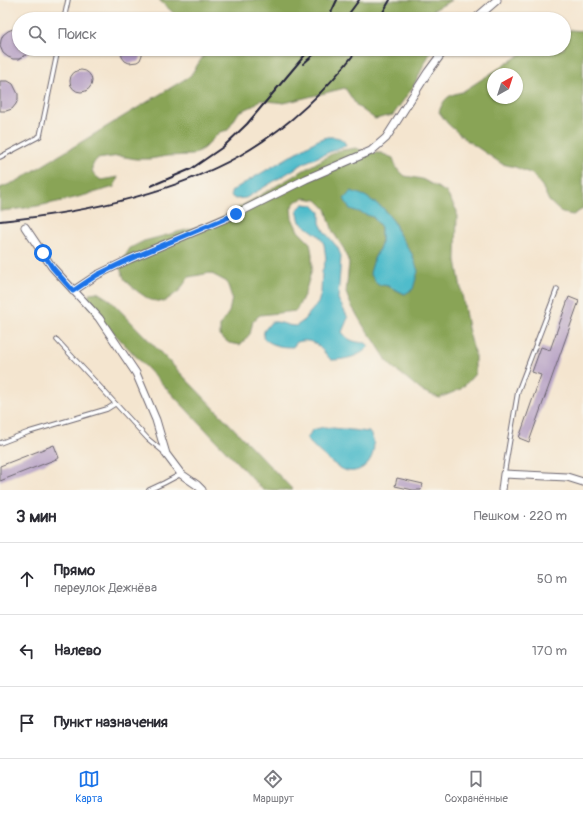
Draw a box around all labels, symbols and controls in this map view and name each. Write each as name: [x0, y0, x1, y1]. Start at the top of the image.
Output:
search box: [12, 12, 571, 56]
icon: search: [26, 23, 48, 45]
text: Поиск: [58, 25, 97, 44]
north arrow: [487, 68, 523, 104]
route end: [227, 205, 245, 223]
route start: [34, 244, 52, 262]
text: 3 мин: [16, 506, 56, 527]
text: Пешком · 220 m: [474, 508, 567, 524]
text: Прямо: [54, 561, 95, 580]
icon: ahead: [16, 568, 38, 590]
text: 50 m: [537, 571, 567, 587]
text: переулок Дежнёва: [54, 580, 157, 596]
icon: left: [16, 640, 38, 662]
text: Налево: [54, 641, 101, 660]
text: 170 m: [532, 643, 567, 659]
icon: arrive: [16, 712, 38, 734]
text: Пункт назначения: [54, 713, 168, 732]
tab: Карта: [75, 768, 102, 805]
tab: Маршрут: [253, 768, 294, 805]
tab: Сохранённые: [444, 768, 508, 805]

